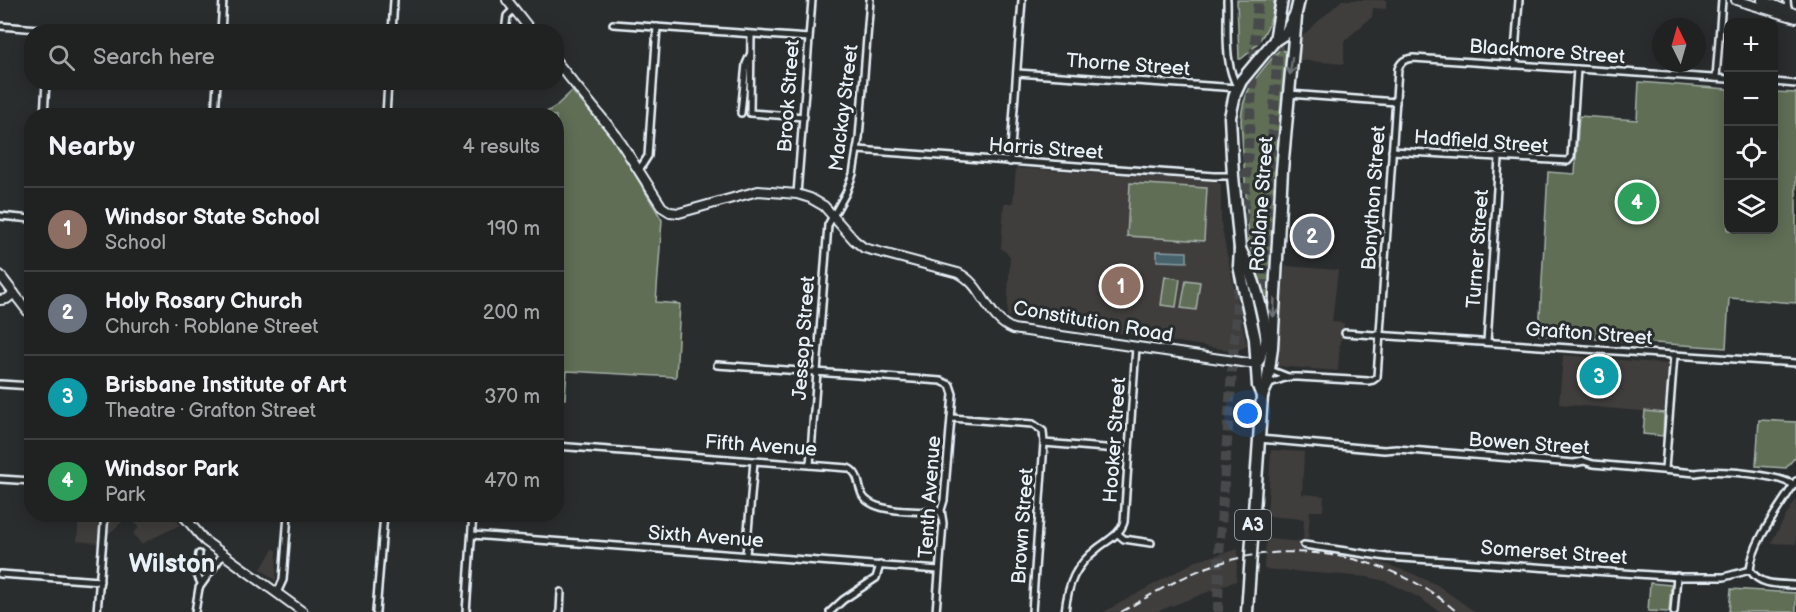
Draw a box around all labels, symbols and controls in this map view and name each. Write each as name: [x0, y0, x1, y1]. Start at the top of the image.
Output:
north arrow: [1652, 18, 1706, 72]
map controls: [1724, 18, 1778, 234]
button: +: [1724, 18, 1778, 72]
search box: [24, 24, 564, 90]
street label: Blackmore Street: [1468, 35, 1626, 69]
street label: Brook Street: [773, 39, 805, 153]
icon: search: [45, 41, 78, 74]
street label: Mackay Street: [824, 43, 864, 173]
text: Search here: [93, 44, 215, 71]
street label: Thorne Street: [1065, 49, 1191, 81]
one-way arrow: [1285, 56, 1296, 76]
button: −: [1724, 72, 1778, 126]
street label: Bonython Street: [1357, 125, 1391, 271]
street label: Hadfield Street: [1413, 125, 1549, 159]
button: locate: [1724, 126, 1778, 180]
text: Nearby: [48, 132, 135, 163]
street label: Harris Street: [988, 133, 1104, 165]
text: 4 results: [462, 135, 540, 159]
street label: Roblane Street: [1245, 136, 1279, 272]
pin: 4: [1618, 180, 1656, 224]
button: layers: [1724, 180, 1778, 234]
street label: Turner Street: [1462, 189, 1494, 309]
text: Windsor State School: [105, 204, 320, 231]
pin: 2: [1292, 214, 1332, 258]
text: 1: [63, 217, 72, 241]
text: 190 m: [487, 217, 540, 241]
text: School: [105, 231, 166, 255]
pin: 1: [1102, 264, 1140, 308]
street label: Jessop Street: [788, 275, 820, 401]
text: Holy Rosary Church: [105, 288, 303, 315]
street label: Constitution Road: [1011, 296, 1175, 348]
one-way arrow: [1268, 298, 1279, 318]
text: 2: [62, 301, 73, 325]
text: 200 m: [483, 301, 540, 325]
text: Church · Roblane Street: [105, 315, 318, 339]
street label: Grafton Street: [1525, 318, 1653, 350]
pin: 3: [1580, 354, 1618, 398]
text: Brisbane Institute of Art: [105, 372, 347, 399]
street label: Hooker Street: [1099, 376, 1131, 504]
text: 3: [62, 385, 73, 409]
text: 370 m: [484, 385, 540, 409]
text: Theatre · Grafton Street: [105, 399, 316, 423]
your location: [1233, 399, 1262, 428]
street label: Bowen Street: [1468, 428, 1590, 460]
street label: Fifth Avenue: [704, 430, 818, 462]
street label: Tenth Avenue: [914, 435, 946, 559]
text: Windsor Park: [105, 456, 239, 483]
street label: Brown Street: [1007, 467, 1039, 585]
text: 4: [62, 469, 73, 493]
text: 470 m: [484, 469, 540, 493]
text: Park: [105, 483, 145, 507]
road number: A3: [1235, 510, 1271, 540]
street label: Sixth Avenue: [647, 521, 765, 553]
street label: Somerset Street: [1480, 536, 1628, 570]
district label: Wilston: [129, 549, 215, 580]

